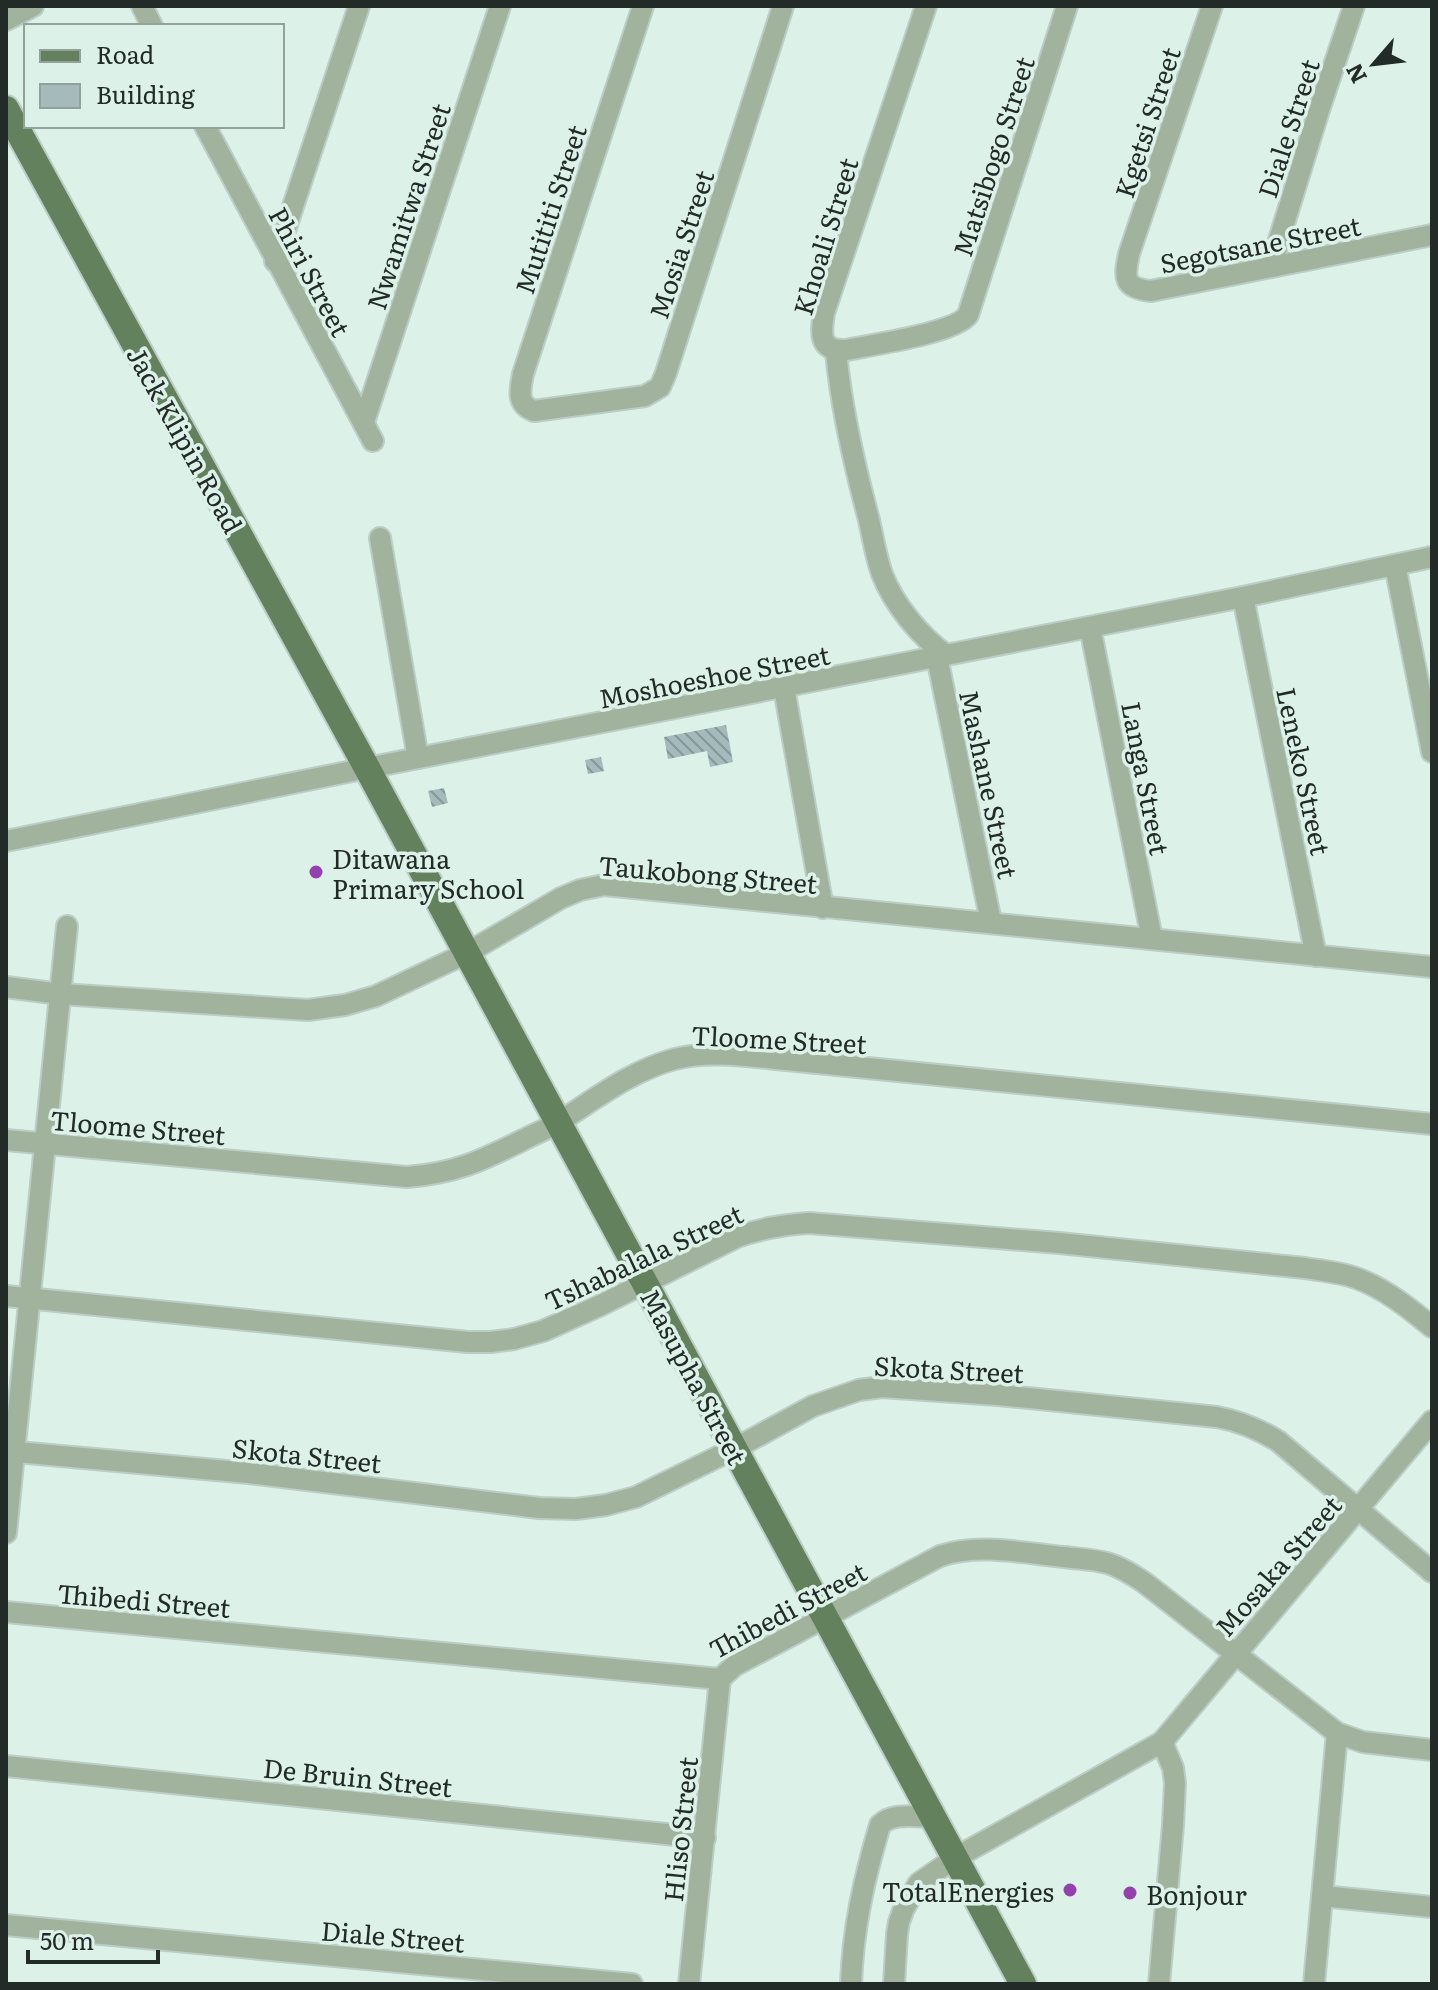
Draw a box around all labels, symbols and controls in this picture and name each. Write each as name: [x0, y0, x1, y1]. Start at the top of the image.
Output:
legend: [24, 24, 284, 128]
north arrow: [1334, 24, 1414, 104]
text: Road: [96, 36, 155, 71]
street label: Kgetsi Street: [1103, 41, 1189, 203]
street label: Matsibogo Street: [941, 50, 1043, 261]
street label: Diale Street: [1246, 53, 1328, 203]
text: N: [1336, 58, 1374, 90]
text: Building: [96, 76, 195, 111]
street label: Nwamitwa Street: [355, 97, 459, 314]
street label: Mutititi Street: [503, 119, 595, 299]
street label: Khoali Street: [782, 152, 867, 320]
street label: Mosia Street: [638, 164, 723, 323]
street label: Phiri Street: [260, 199, 362, 343]
street label: Segotsane Street: [1156, 204, 1364, 282]
street label: Jack Klipin Road: [118, 338, 254, 540]
street label: Moshoeshoe Street: [595, 633, 833, 717]
street label: Leneko Street: [1268, 684, 1342, 859]
street label: Mashane Street: [951, 686, 1029, 883]
street label: Langa Street: [1113, 698, 1181, 858]
place label: Ditawana Primary School: [332, 838, 525, 907]
street label: Taukobong Street: [597, 844, 819, 902]
marker: Ditawana Primary School: [307, 863, 325, 881]
street label: Tloome Street: [690, 1014, 868, 1062]
street label: Tloome Street: [49, 1099, 228, 1153]
street label: Tshabalala Street: [537, 1193, 749, 1319]
street label: Masupha Street: [632, 1281, 758, 1471]
street label: Skota Street: [873, 1345, 1025, 1391]
street label: Skota Street: [230, 1427, 384, 1481]
street label: Mosaka Street: [1205, 1486, 1350, 1644]
street label: Thibedi Street: [701, 1551, 873, 1667]
street label: Thibedi Street: [56, 1572, 233, 1626]
street label: De Bruin Street: [261, 1747, 455, 1805]
street label: Hliso Street: [652, 1754, 706, 1904]
place label: TotalEnergies: [882, 1871, 1054, 1910]
place label: Bonjour: [1146, 1874, 1248, 1913]
marker: TotalEnergies: [1061, 1881, 1079, 1899]
marker: Bonjour: [1121, 1884, 1139, 1902]
street label: Diale Street: [320, 1909, 467, 1961]
scale bar: [28, 1914, 158, 1964]
text: 50 m: [40, 1922, 94, 1957]

